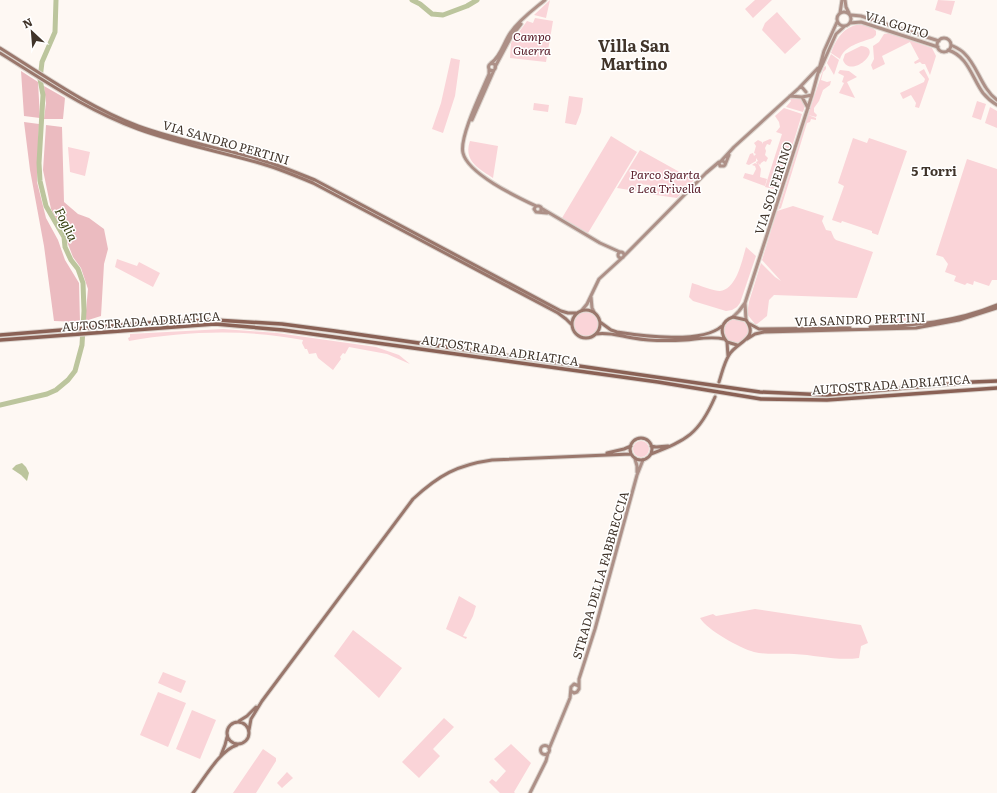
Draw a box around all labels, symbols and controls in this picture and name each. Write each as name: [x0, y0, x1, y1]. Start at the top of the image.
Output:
street label: VIA GOITO: [863, 6, 931, 42]
north arrow: [12, 12, 52, 52]
text: N: [20, 13, 35, 31]
park label: Campo Guerra: [513, 27, 551, 59]
district label: Villa San Martino: [598, 33, 670, 75]
street label: VIA SANDRO PERTINI: [161, 115, 292, 169]
street label: VIA SOLFERINO: [750, 139, 796, 237]
district label: 5 Torri: [911, 161, 957, 180]
park label: Parco Sparta e Lea Trivella: [629, 165, 701, 197]
water label: Foglia: [51, 204, 84, 245]
street label: AUTOSTRADA ADRIATICA: [61, 306, 221, 336]
street label: VIA SANDRO PERTINI: [794, 308, 926, 330]
street label: AUTOSTRADA ADRIATICA: [420, 330, 580, 370]
street label: AUTOSTRADA ADRIATICA: [811, 369, 971, 399]
street label: STRADA DELLA FABBRECCIA: [567, 489, 633, 661]

